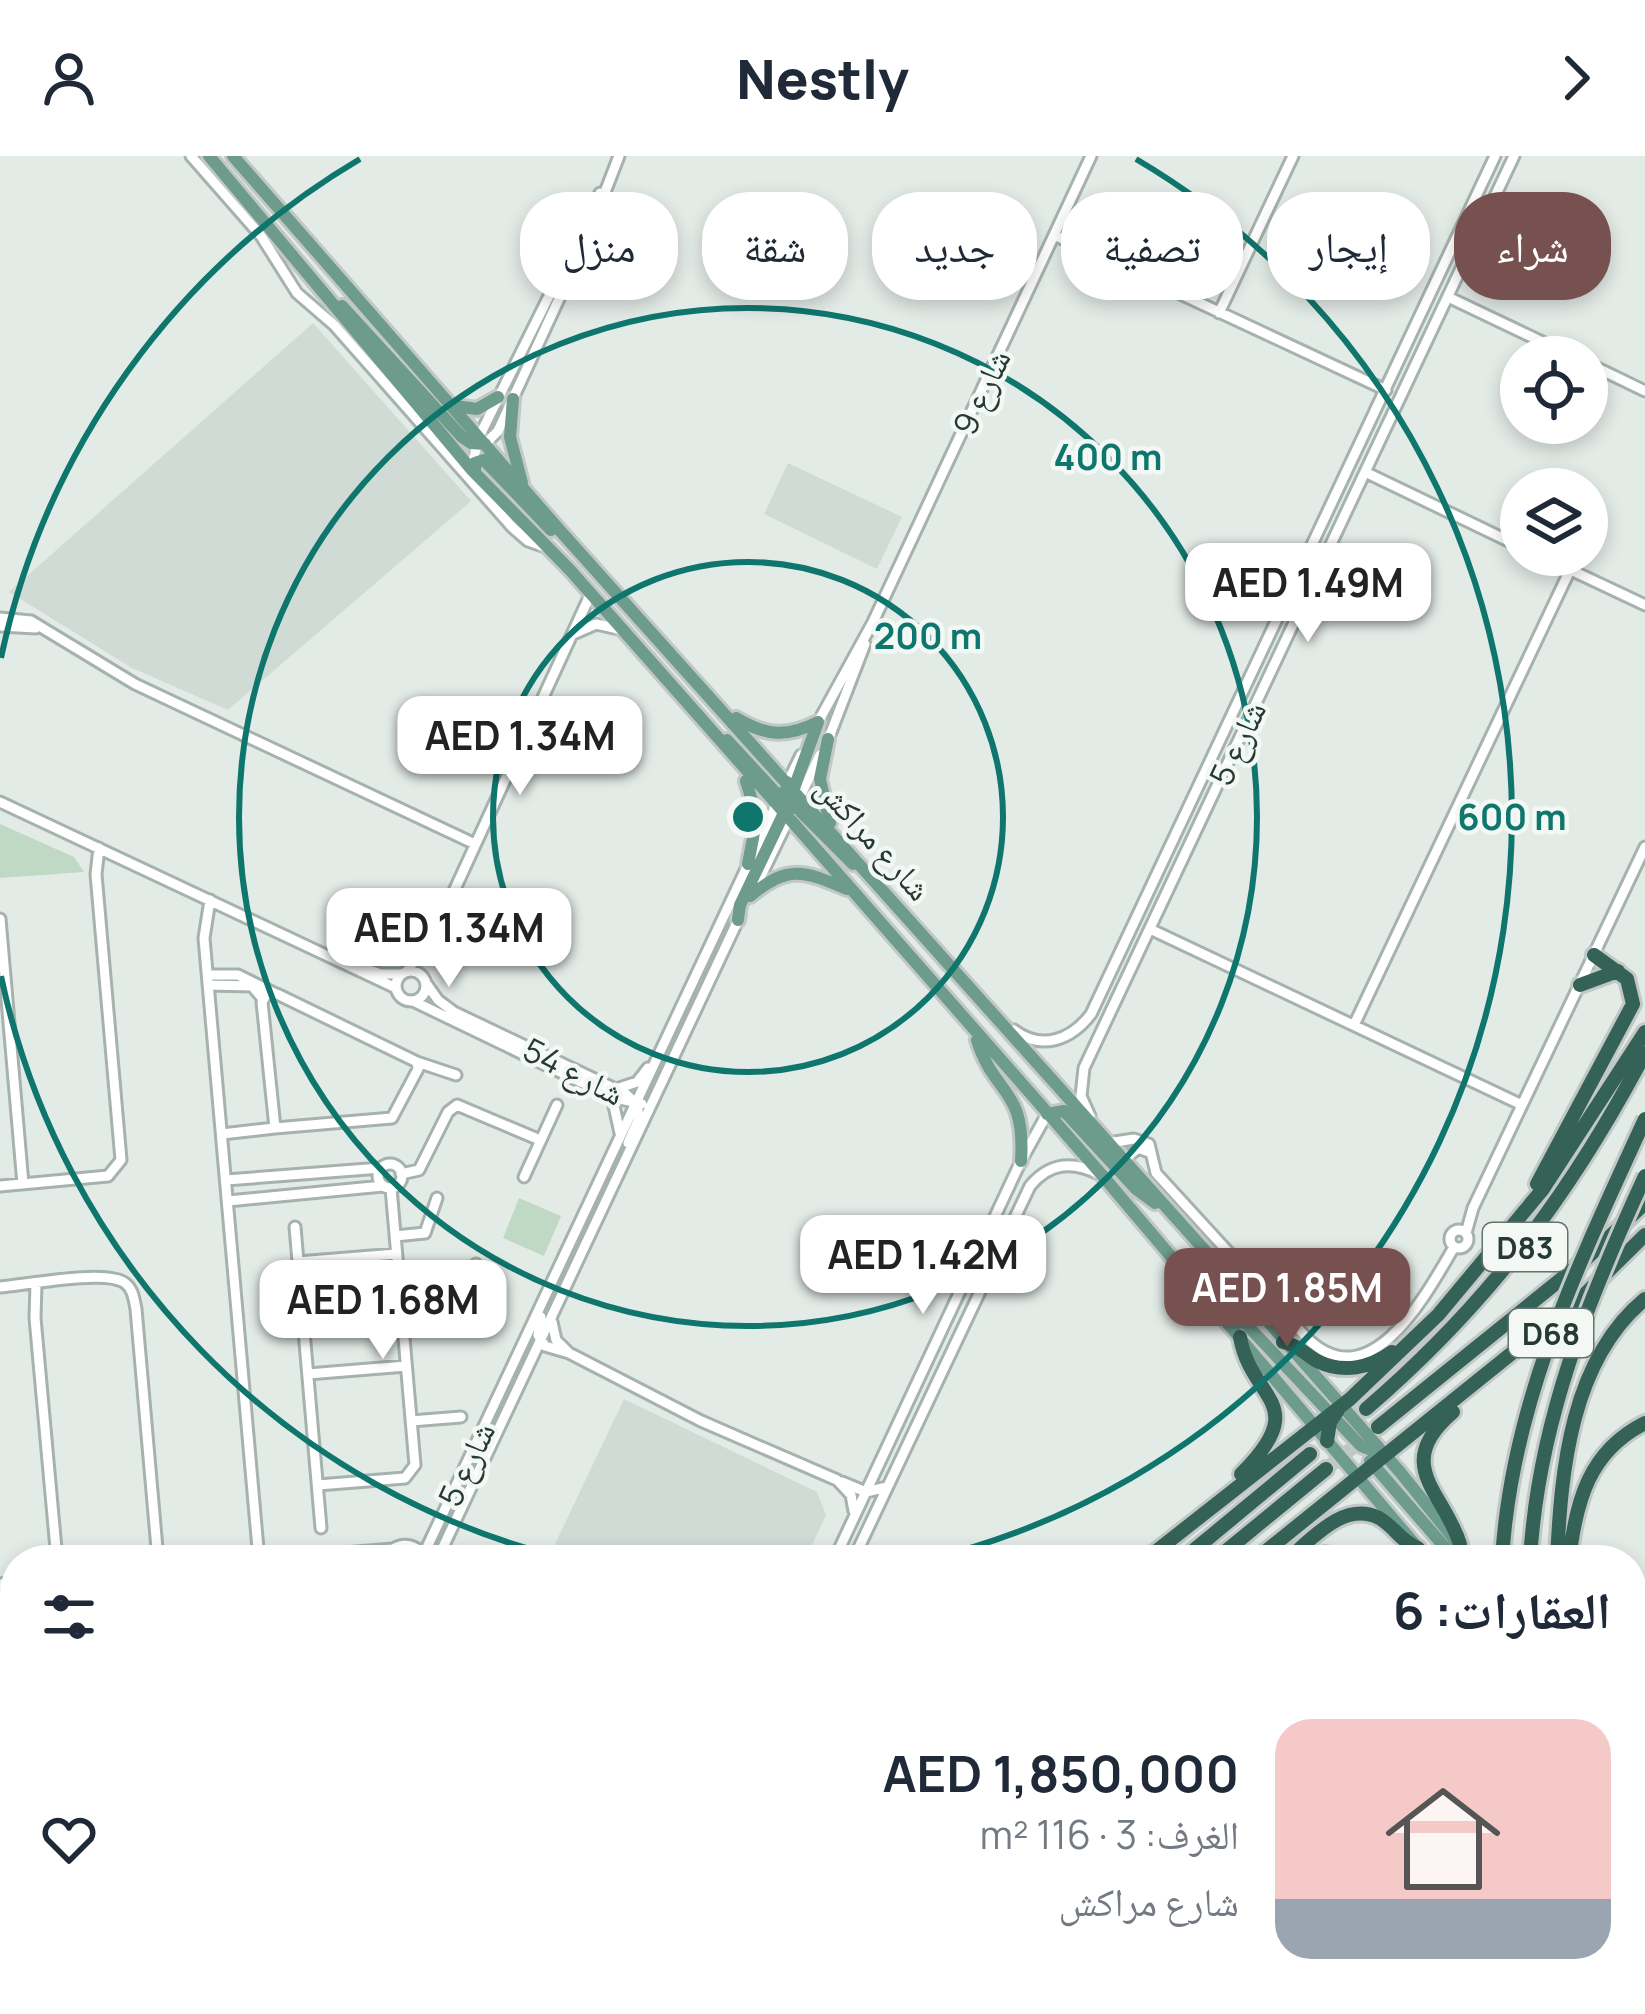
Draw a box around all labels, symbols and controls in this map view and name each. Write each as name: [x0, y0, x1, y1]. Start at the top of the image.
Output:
text: Nestly: [736, 41, 909, 115]
icon: person: [36, 45, 102, 111]
icon: forward: [1543, 45, 1609, 111]
chip: منزل: [520, 192, 678, 300]
chip: شقة: [702, 192, 848, 300]
chip: جديد: [872, 192, 1037, 300]
chip: تصفية: [1061, 192, 1243, 300]
chip: إيجار: [1267, 192, 1430, 300]
chip: شراء: [1454, 192, 1611, 300]
map controls: [1500, 336, 1608, 576]
button: locate: [1500, 336, 1608, 444]
street label: شارع 9: [942, 342, 1020, 442]
text: 400 m: [1054, 432, 1162, 481]
button: layers: [1500, 468, 1608, 576]
pin: AED 1.49M: [1171, 543, 1445, 645]
text: AED 1.49M: [1212, 555, 1404, 609]
text: 200 m: [874, 611, 982, 660]
street label: شارع 5: [1198, 693, 1276, 793]
pin: AED 1.34M: [383, 696, 657, 798]
text: AED 1.34M: [424, 708, 616, 762]
street label: شارع مراكش: [806, 766, 942, 910]
text: 600 m: [1457, 792, 1567, 841]
centre of rings: [727, 796, 769, 838]
pin: AED 1.34M: [312, 888, 586, 990]
text: AED 1.34M: [353, 900, 545, 954]
street label: شارع 54: [516, 1026, 632, 1116]
pin: AED 1.42M: [786, 1215, 1060, 1317]
road number: D83: [1483, 1223, 1567, 1271]
text: AED 1.42M: [827, 1227, 1019, 1281]
pin: AED 1.85M: [1150, 1248, 1424, 1350]
pin: AED 1.68M: [246, 1260, 520, 1362]
text: AED 1.85M: [1191, 1260, 1383, 1314]
text: AED 1.68M: [287, 1272, 479, 1326]
road number: D68: [1509, 1309, 1593, 1357]
street label: شارع 5: [427, 1414, 505, 1514]
text: العقارات: 6: [1393, 1575, 1611, 1644]
icon: filters: [36, 1584, 102, 1650]
text: AED 1,850,000: [882, 1738, 1239, 1807]
icon: home: [1371, 1767, 1515, 1911]
icon: heart: [36, 1806, 102, 1872]
text: الغرف: 3 · 116 m²: [980, 1807, 1239, 1861]
text: شارع مراكش: [1058, 1874, 1239, 1928]

